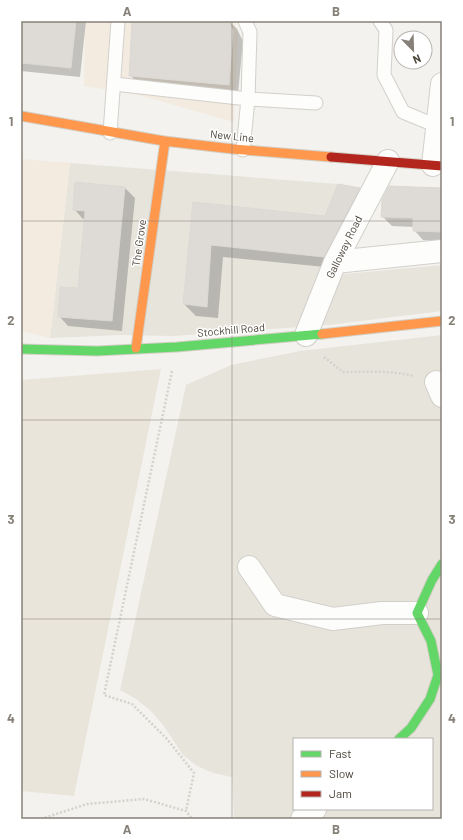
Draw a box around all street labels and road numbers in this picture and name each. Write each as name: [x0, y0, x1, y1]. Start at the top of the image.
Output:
street label: New Line: [209, 127, 255, 144]
street label: Galloway Road: [323, 213, 364, 280]
street label: The Grove: [129, 218, 148, 267]
street label: Stockhill Road: [197, 320, 265, 339]

